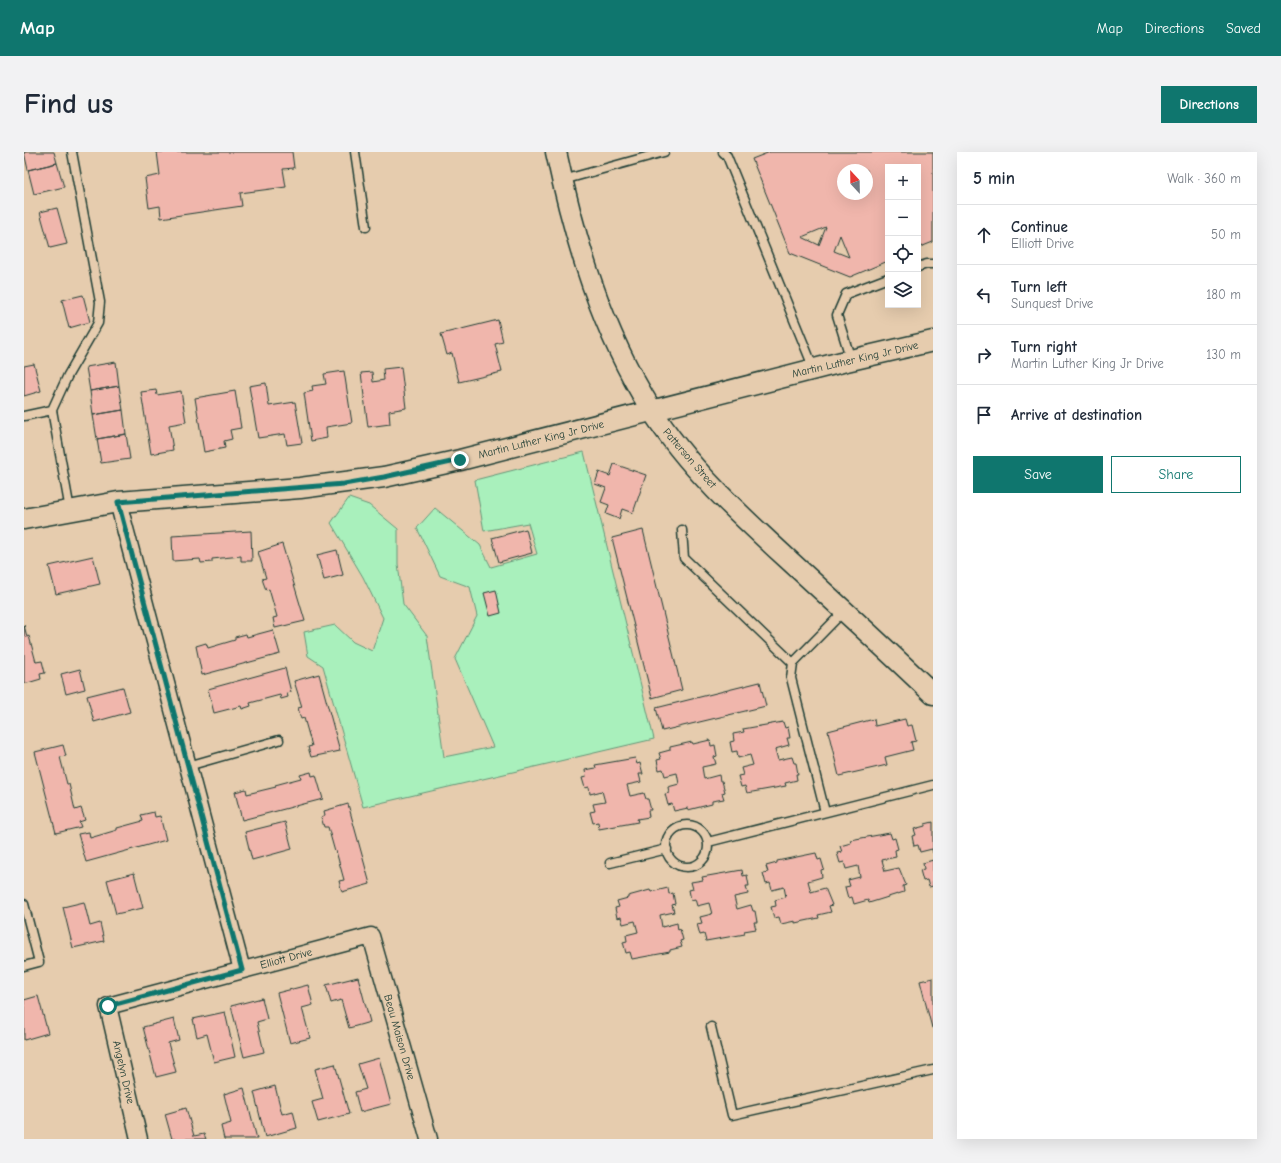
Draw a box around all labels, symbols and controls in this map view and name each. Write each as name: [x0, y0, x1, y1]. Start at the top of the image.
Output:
text: Map: [20, 17, 55, 39]
text: Map: [1096, 20, 1123, 37]
text: Directions: [1145, 20, 1204, 37]
text: Saved: [1226, 20, 1261, 37]
button: Directions: [1161, 86, 1257, 123]
text: Find us: [24, 88, 113, 120]
north arrow: [837, 164, 873, 200]
map controls: [885, 164, 921, 308]
button: +: [885, 164, 921, 200]
text: 5 min: [973, 169, 1015, 188]
text: Walk · 360 m: [1167, 171, 1241, 186]
button: −: [885, 200, 921, 236]
text: Continue: [1011, 218, 1068, 236]
icon: ahead: [973, 224, 995, 246]
text: 50 m: [1211, 227, 1241, 242]
button: locate: [885, 236, 921, 272]
text: Elliott Drive: [1011, 236, 1074, 251]
button: layers: [885, 272, 921, 308]
text: Turn left: [1011, 278, 1067, 296]
icon: left: [973, 284, 995, 306]
text: 180 m: [1206, 287, 1241, 302]
text: Sunquest Drive: [1011, 296, 1093, 311]
text: Turn right: [1011, 338, 1077, 356]
street label: Martin Luther King Jr Drive: [791, 339, 920, 380]
icon: right: [973, 344, 995, 366]
text: 130 m: [1206, 347, 1241, 362]
text: Martin Luther King Jr Drive: [1011, 356, 1164, 371]
icon: arrive: [973, 404, 995, 426]
text: Arrive at destination: [1011, 406, 1142, 424]
street label: Martin Luther King Jr Drive: [477, 417, 606, 461]
street label: Patterson Street: [660, 426, 720, 491]
route end: [451, 451, 469, 469]
button: Save: [973, 456, 1103, 493]
button: Share: [1111, 456, 1241, 493]
street label: Elliott Drive: [259, 945, 314, 972]
street label: Beau Maison Drive: [381, 993, 418, 1082]
route start: [99, 997, 117, 1015]
street label: Angelyn Drive: [110, 1039, 137, 1106]

